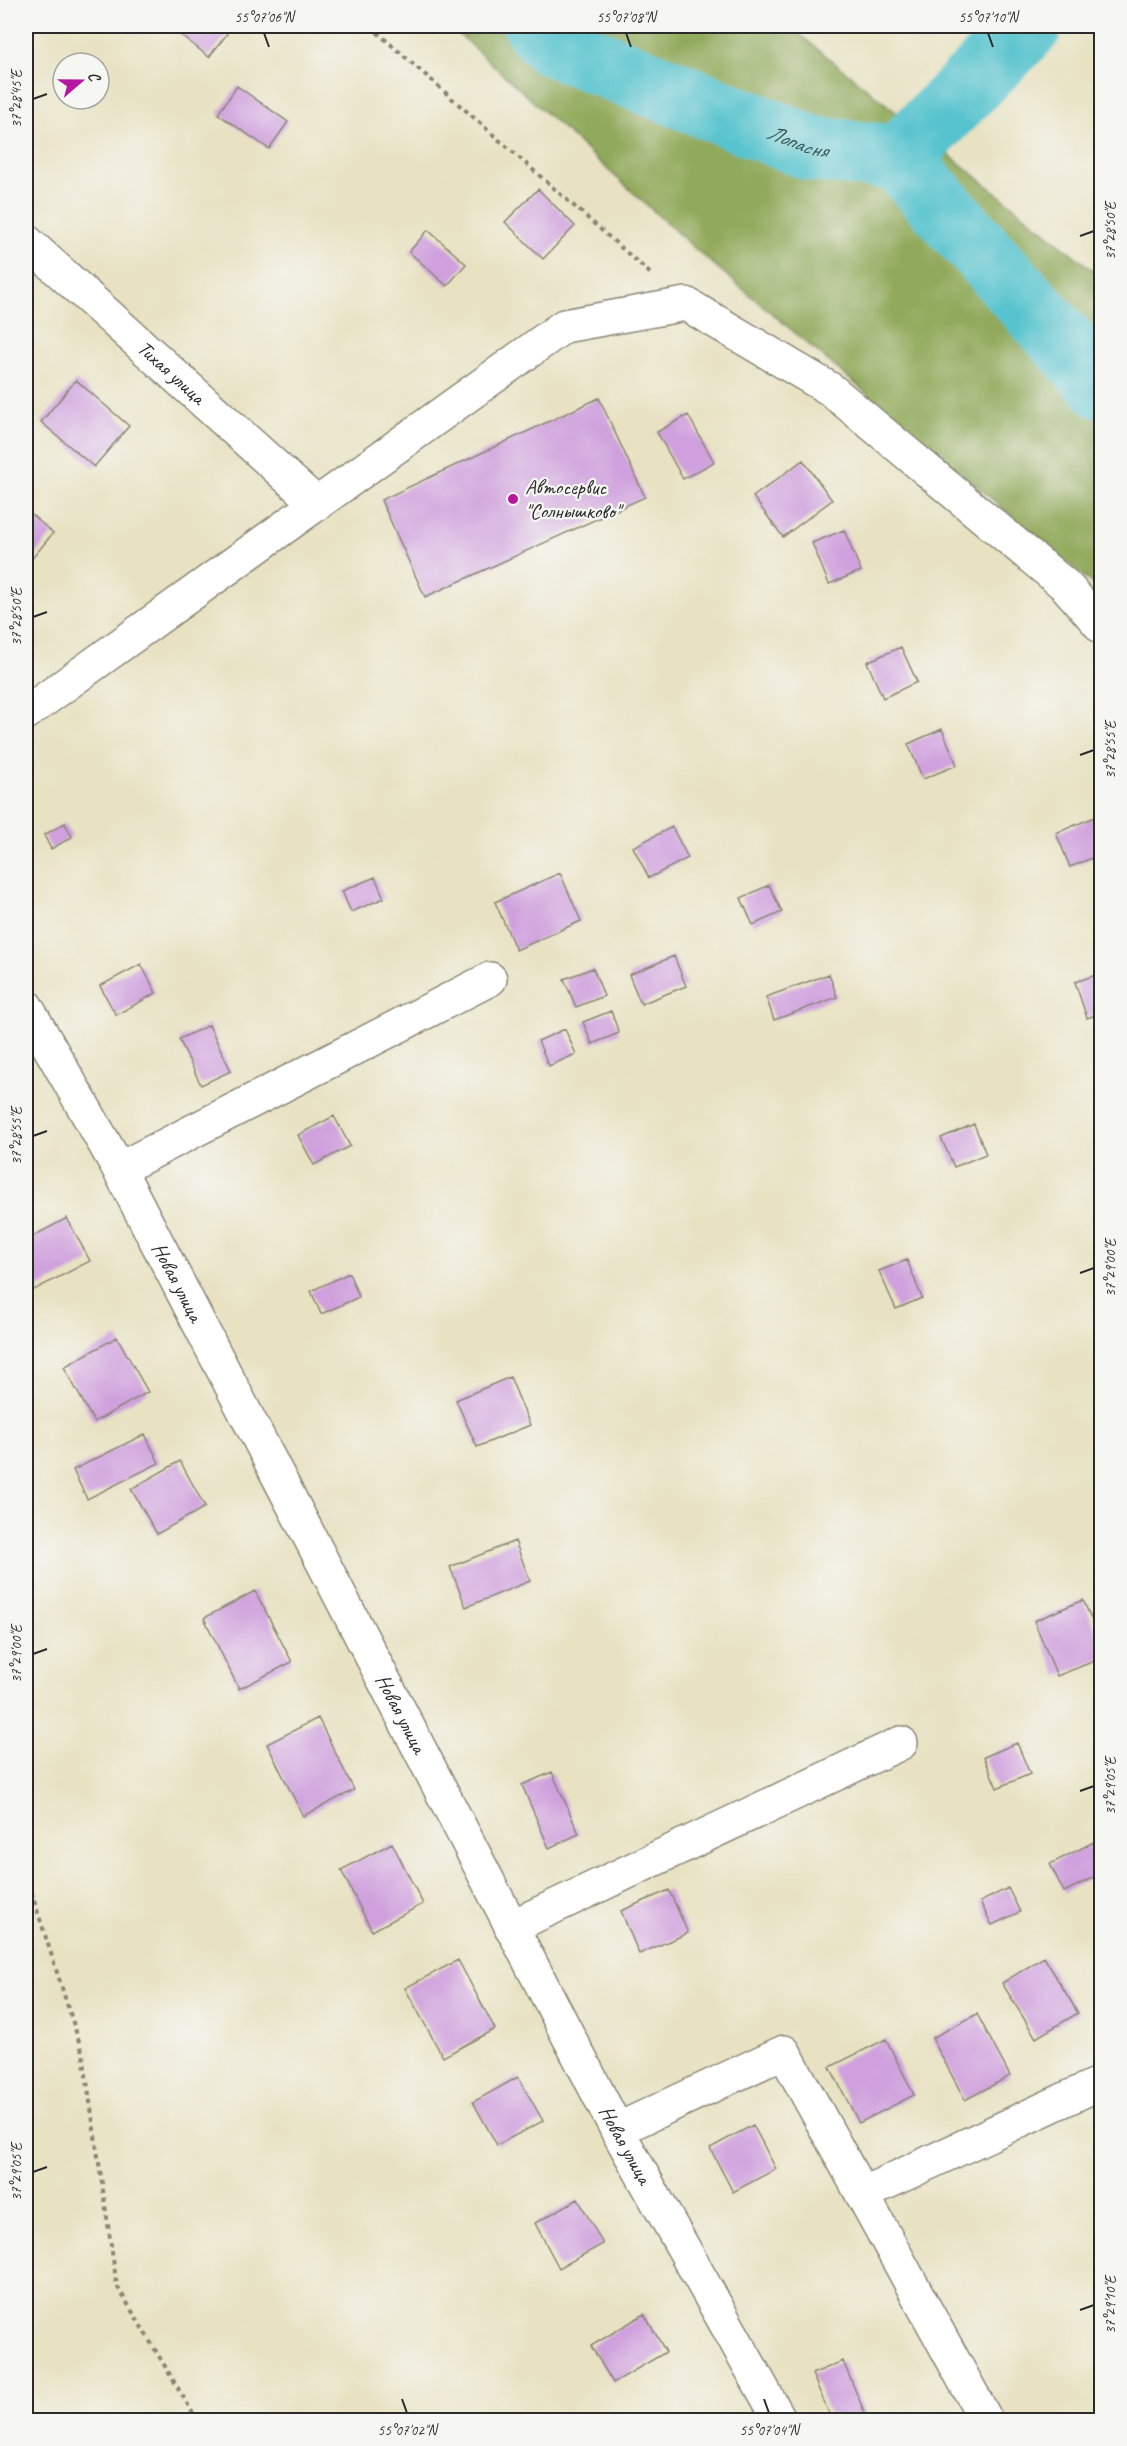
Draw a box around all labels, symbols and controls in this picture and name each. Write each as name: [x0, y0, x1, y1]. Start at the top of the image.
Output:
text: 55°07'06"N: [234, 8, 297, 27]
text: 55°07'08"N: [596, 8, 659, 27]
text: 55°07'10"N: [958, 8, 1021, 27]
north arrow: [51, 51, 111, 111]
text: 37°28'45"E: [7, 68, 26, 128]
text: С: [83, 69, 106, 85]
water label: Лопасня: [763, 118, 832, 165]
text: 37°28'50"E: [1101, 200, 1120, 260]
street label: Тихая улица: [132, 335, 213, 411]
place label: Автосервис "Солнышково": [525, 474, 624, 524]
marker: Автосервис "Солнышково": [506, 492, 520, 506]
text: 37°28'50"E: [7, 586, 26, 646]
text: 37°28'55"E: [1101, 719, 1120, 779]
text: 37°28'55"E: [7, 1105, 26, 1165]
text: 37°29'00"E: [1101, 1237, 1120, 1297]
street label: Новая улица: [146, 1238, 210, 1328]
text: 37°29'00"E: [7, 1623, 26, 1683]
street label: Новая улица: [370, 1669, 434, 1760]
text: 37°29'05"E: [1101, 1755, 1120, 1815]
street label: Новая улица: [593, 2101, 659, 2191]
text: 37°29'05"E: [7, 2141, 26, 2201]
text: 37°29'10"E: [1101, 2274, 1120, 2334]
text: 55°07'02"N: [377, 2421, 440, 2440]
text: 55°07'04"N: [739, 2421, 802, 2440]

